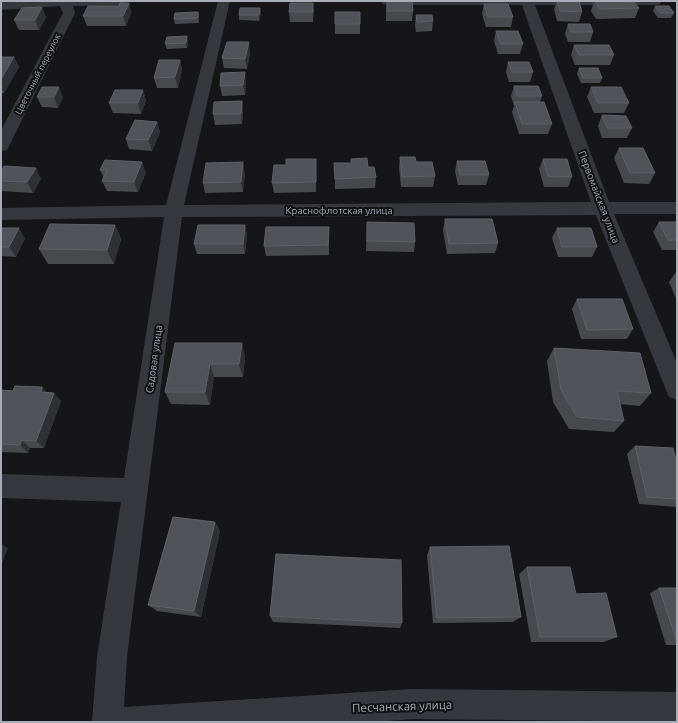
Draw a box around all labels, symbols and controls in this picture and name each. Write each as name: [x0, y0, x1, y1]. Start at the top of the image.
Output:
street label: Цветочный переулок: [13, 32, 63, 116]
street label: Первомайская улица: [576, 149, 622, 245]
street label: Краснофлотская улица: [285, 205, 393, 216]
street label: Садовая улица: [144, 324, 164, 394]
street label: Песчанская улица: [352, 698, 452, 714]

